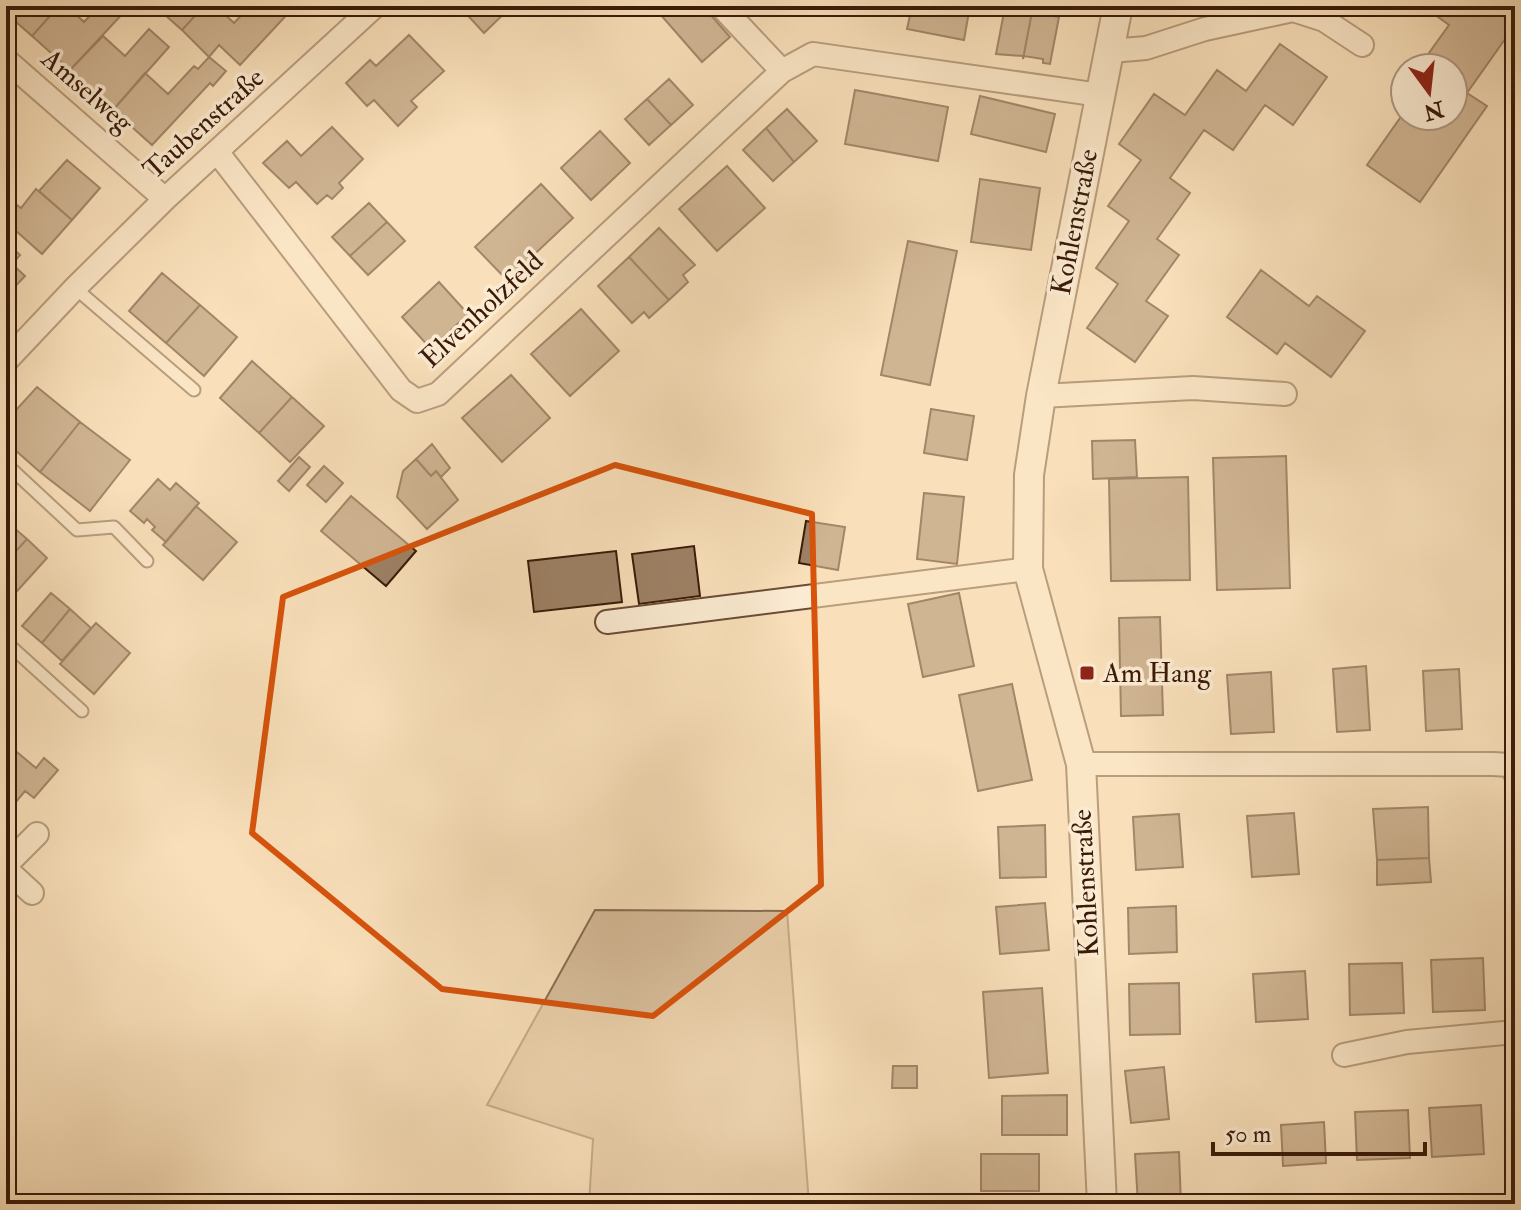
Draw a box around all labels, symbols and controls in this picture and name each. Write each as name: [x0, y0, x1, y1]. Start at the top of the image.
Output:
street label: Amselweg: [33, 41, 141, 141]
north arrow: [1389, 52, 1469, 132]
street label: Taubenstraße: [136, 60, 272, 187]
text: N: [1420, 94, 1448, 127]
street label: Kohlenstraße: [1044, 146, 1106, 298]
street label: Elvenholzfeld: [413, 244, 551, 376]
place label: Am Hang: [1102, 656, 1212, 691]
marker: Am Hang: [1078, 664, 1096, 682]
street label: Kohlenstraße: [1065, 808, 1107, 958]
scale bar: [1213, 1106, 1425, 1156]
text: 50 m: [1225, 1119, 1272, 1150]

